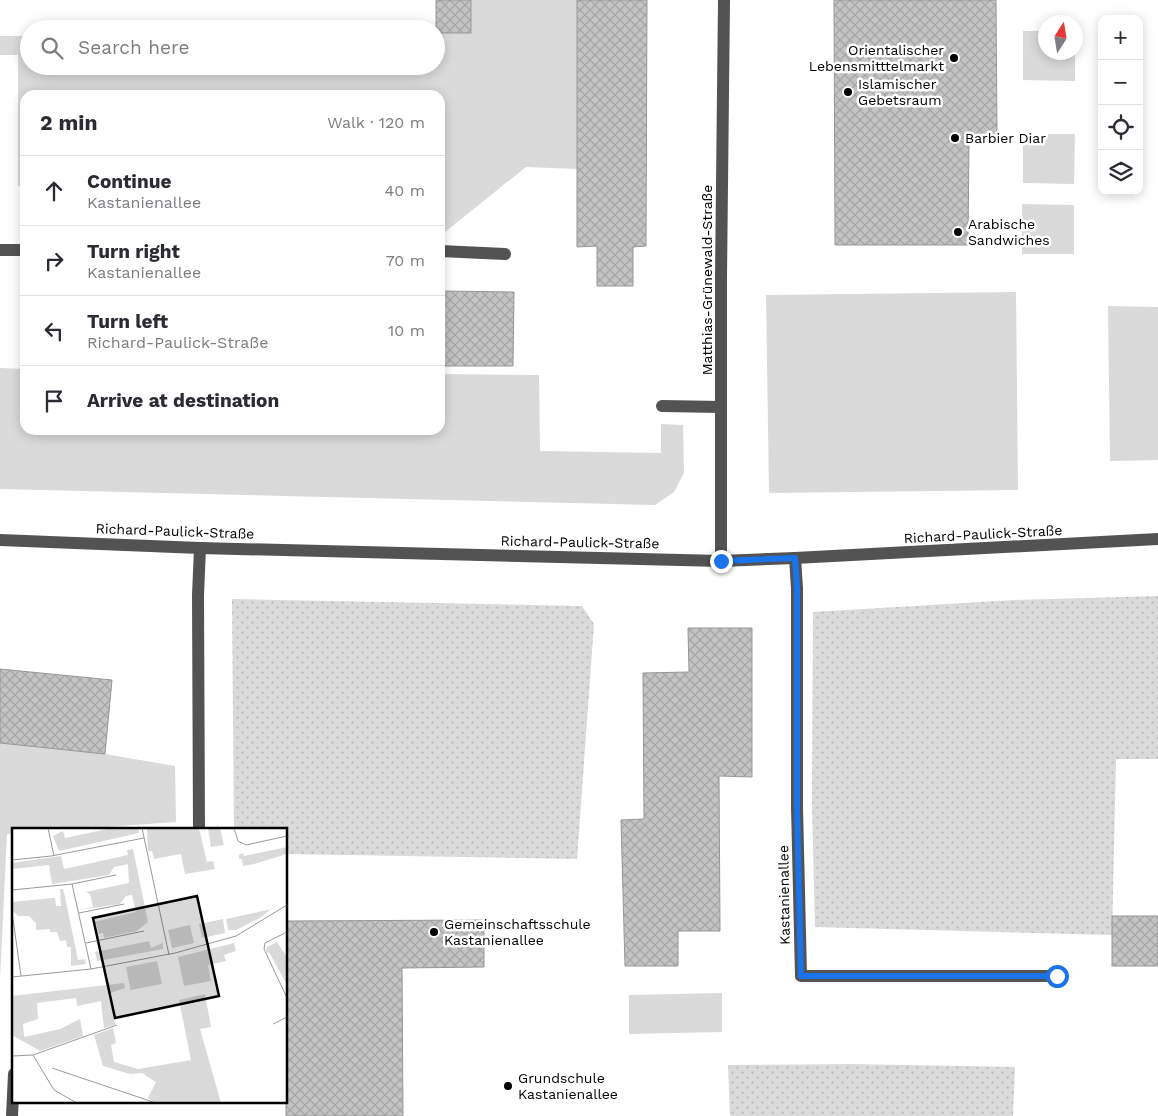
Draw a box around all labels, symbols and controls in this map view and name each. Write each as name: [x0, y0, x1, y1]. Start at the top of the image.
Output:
north arrow: [1038, 15, 1083, 60]
map controls: [1098, 15, 1143, 195]
button: +: [1098, 15, 1143, 60]
search box: [20, 20, 445, 75]
icon: search: [38, 34, 66, 62]
text: Search here: [78, 36, 189, 59]
place label: Orientalischer Lebensmitttelmarkt: [809, 42, 944, 74]
marker: Orientalischer Lebensmitttelmarkt: [948, 52, 960, 64]
button: −: [1098, 60, 1143, 105]
place label: Islamischer Gebetsraum: [858, 76, 942, 108]
marker: Islamischer Gebetsraum: [842, 86, 854, 98]
button: locate: [1098, 105, 1143, 150]
text: 2 min: [40, 110, 97, 135]
text: Walk · 120 m: [327, 113, 425, 132]
place label: Barbier Diar: [965, 130, 1046, 146]
marker: Barbier Diar: [949, 132, 961, 144]
button: layers: [1098, 150, 1143, 195]
text: Continue: [87, 170, 171, 193]
icon: ahead: [40, 177, 68, 205]
text: 40 m: [385, 181, 425, 200]
street label: Matthias-Grünewald-Straße: [699, 185, 715, 375]
text: Kastanienallee: [87, 193, 201, 212]
place label: Arabische Sandwiches: [968, 216, 1050, 248]
marker: Arabische Sandwiches: [952, 226, 964, 238]
text: Turn right: [87, 240, 180, 263]
icon: right: [40, 247, 68, 275]
text: 70 m: [386, 251, 425, 270]
text: Kastanienallee: [87, 263, 201, 282]
text: Turn left: [87, 310, 168, 333]
icon: left: [40, 317, 68, 345]
text: 10 m: [388, 321, 425, 340]
text: Richard-Paulick-Straße: [87, 333, 268, 352]
icon: arrive: [40, 387, 68, 415]
text: Arrive at destination: [87, 389, 279, 412]
street label: Richard-Paulick-Straße: [95, 520, 255, 542]
street label: Richard-Paulick-Straße: [903, 522, 1063, 546]
street label: Richard-Paulick-Straße: [501, 533, 659, 551]
route end: [710, 550, 733, 573]
inset map: [12, 828, 288, 1104]
street label: Kastanienallee: [775, 845, 793, 945]
place label: Gemeinschaftsschule Kastanienallee: [444, 916, 591, 948]
marker: Gemeinschaftsschule Kastanienallee: [428, 926, 440, 938]
route start: [1046, 965, 1069, 988]
place label: Grundschule Kastanienallee: [518, 1070, 618, 1102]
marker: Grundschule Kastanienallee: [502, 1080, 514, 1092]

